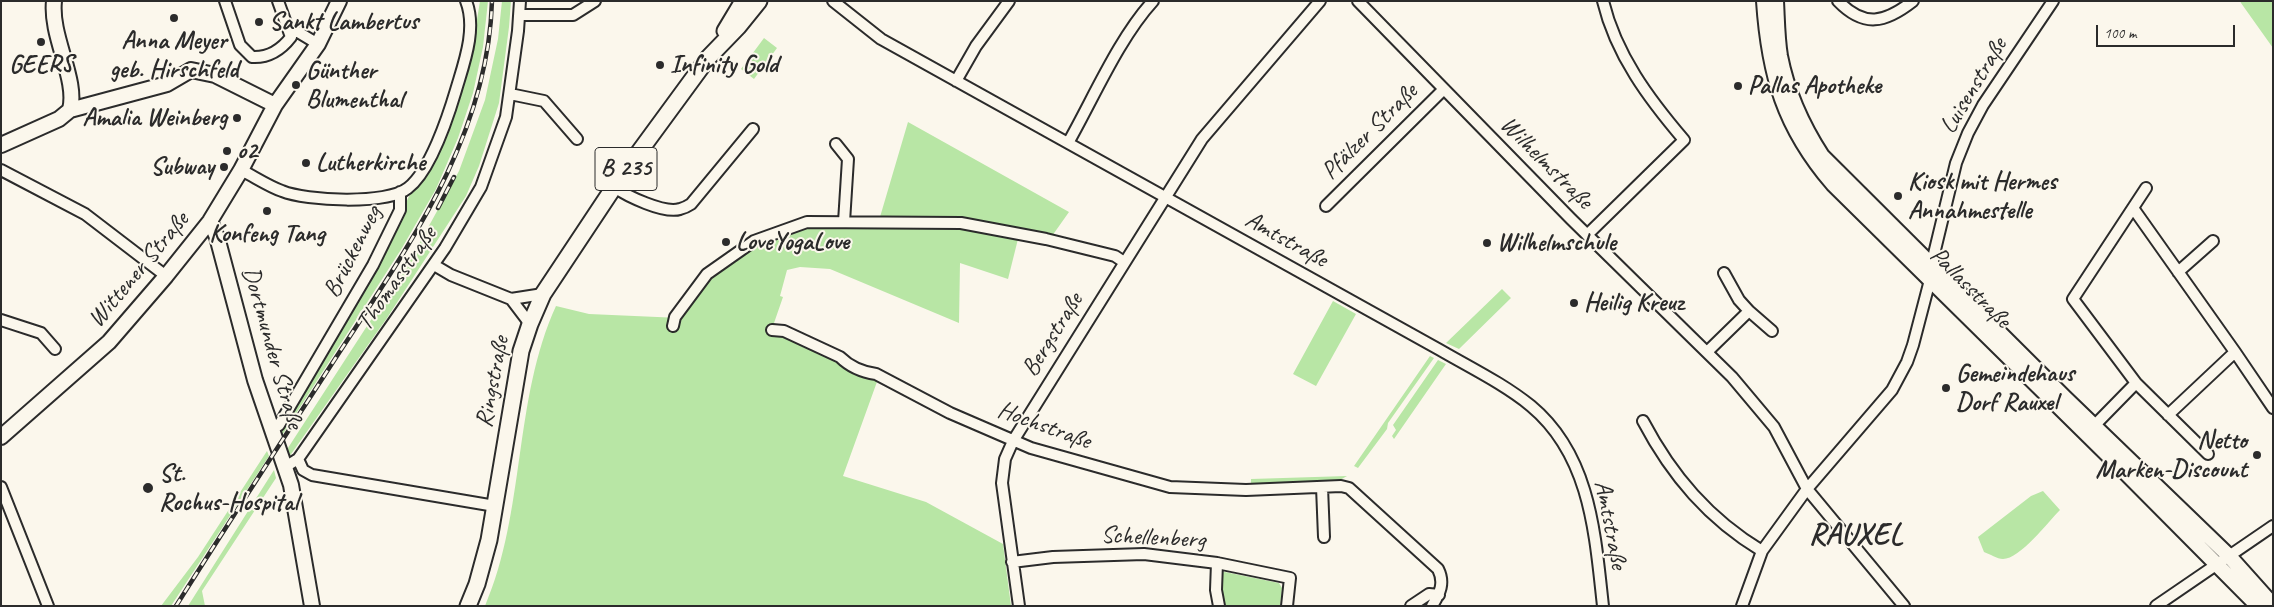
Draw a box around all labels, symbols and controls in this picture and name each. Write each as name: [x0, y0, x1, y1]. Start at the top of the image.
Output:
place label: Sankt Lambertus: [269, 7, 418, 37]
marker: Anna Meyer geb. Hirschfeld: [168, 12, 180, 24]
scale bar: [2099, 15, 2238, 47]
marker: Sankt Lambertus: [253, 16, 265, 28]
text: 100 m: [2104, 24, 2136, 43]
place label: Anna Meyer geb. Hirschfeld: [110, 26, 238, 85]
street label: Luisenstraße: [1934, 33, 2014, 139]
marker: GEERS: [35, 36, 47, 48]
place label: GEERS: [9, 50, 73, 80]
place label: Infinity Gold: [670, 50, 778, 80]
place label: Günther Blumenthal: [306, 56, 403, 115]
marker: Infinity Gold: [654, 59, 666, 71]
place label: Pallas Apotheke: [1748, 71, 1881, 101]
street label: Pfälzer Straße: [1315, 77, 1425, 187]
marker: Günther Blumenthal: [290, 79, 302, 91]
marker: Pallas Apotheke: [1732, 80, 1744, 92]
place label: Amalia Weinberg: [82, 103, 227, 133]
street label: Wilhelmstraße: [1493, 110, 1599, 216]
marker: Amalia Weinberg: [231, 112, 243, 124]
place label: o2: [237, 136, 257, 166]
marker: o2: [221, 145, 233, 157]
road number: B 235: [595, 147, 657, 190]
place label: Lutherkirche: [316, 148, 425, 178]
place label: Subway: [150, 152, 214, 182]
marker: Lutherkirche: [300, 157, 312, 169]
marker: Subway: [218, 161, 230, 173]
place label: Kiosk mit Hermes Annahmestelle: [1908, 167, 2057, 226]
marker: Kiosk mit Hermes Annahmestelle: [1892, 190, 1904, 202]
street label: Brückenweg: [317, 201, 389, 303]
marker: Konfeng Tang: [261, 205, 273, 217]
street label: Amtstraße: [1240, 205, 1332, 275]
street label: Wittener Straße: [82, 206, 196, 334]
place label: Konfeng Tang: [209, 219, 325, 249]
street label: Thomasstraße: [350, 221, 444, 337]
place label: LoveYogaLove: [736, 227, 849, 257]
place label: Wilhelmschule: [1497, 228, 1616, 258]
marker: LoveYogaLove: [720, 236, 732, 248]
marker: Wilhelmschule: [1481, 237, 1493, 249]
street label: Pallasstraße: [1923, 241, 2017, 335]
street label: Dortmunder Straße: [235, 263, 309, 433]
street label: Bergstraße: [1016, 288, 1090, 382]
place label: Heilig Kreuz: [1584, 288, 1683, 318]
marker: Heilig Kreuz: [1568, 297, 1580, 309]
street label: Ringstraße: [469, 334, 517, 430]
place label: Gemeindehaus Dorf Rauxel: [1956, 359, 2074, 418]
marker: Gemeindehaus Dorf Rauxel: [1940, 382, 1952, 394]
street label: Hochstraße: [993, 395, 1095, 457]
place label: Netto Marken-Discount: [2096, 426, 2247, 485]
marker: Netto Marken-Discount: [2251, 449, 2263, 461]
place label: St. Rochus-Hospital: [159, 459, 298, 518]
street label: Amtstraße: [1587, 478, 1633, 572]
marker: St. Rochus-Hospital: [141, 481, 155, 495]
district label: RAUXEL: [1808, 518, 1904, 554]
street label: Schellenberg: [1100, 520, 1206, 556]

